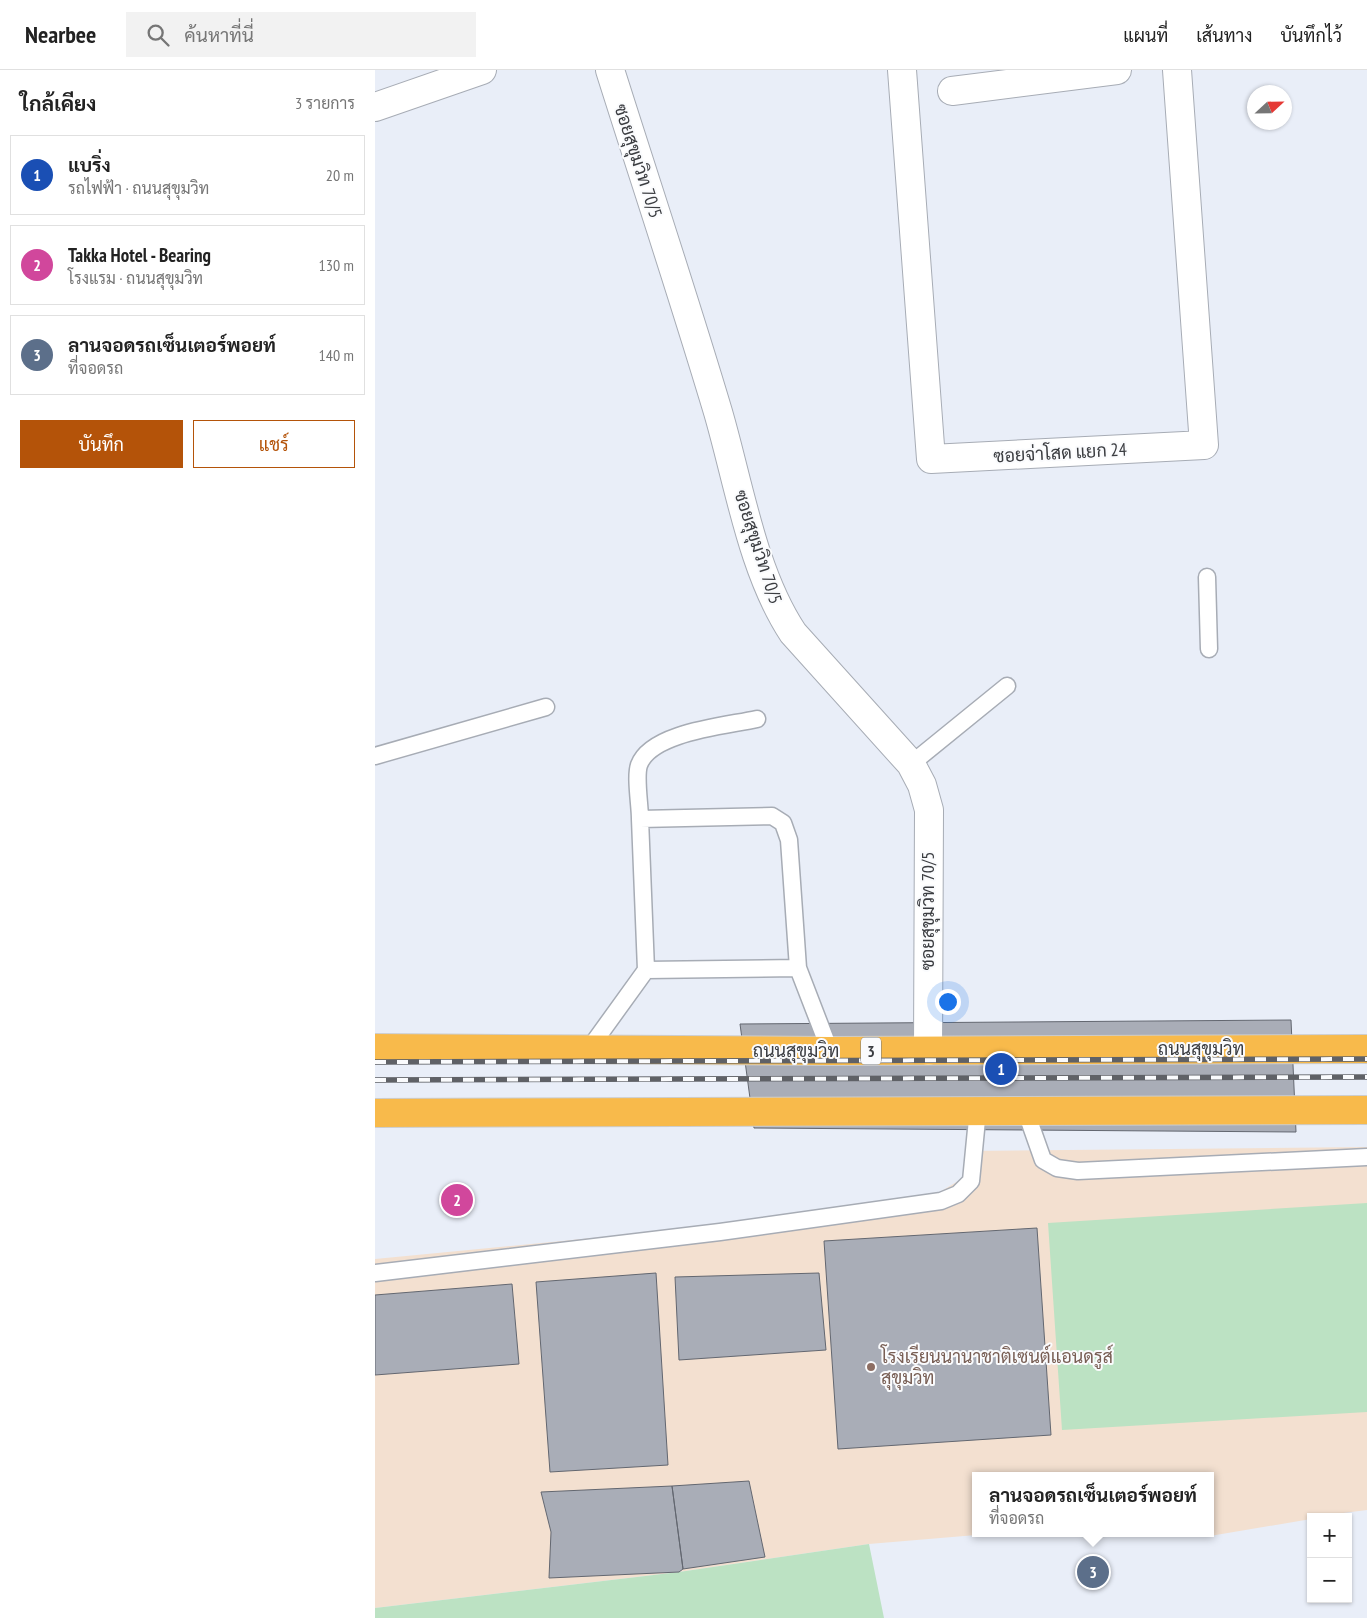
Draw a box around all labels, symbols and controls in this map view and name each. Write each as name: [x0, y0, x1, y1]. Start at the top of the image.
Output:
search box: [126, 12, 476, 57]
text: Nearbee: [25, 19, 96, 50]
icon: search: [144, 21, 172, 49]
text: ค้นหาที่นี่: [184, 23, 254, 47]
text: แผนที่: [1123, 24, 1168, 47]
text: เส้นทาง: [1196, 24, 1252, 47]
text: บันทึกไว้: [1280, 24, 1342, 47]
north arrow: [1247, 85, 1292, 130]
text: ใกล้เคียง: [20, 90, 96, 117]
text: 3 รายการ: [295, 93, 355, 113]
street label: ซอยสุขุมวิท 70/5: [608, 101, 668, 221]
text: แบริ่ง: [68, 153, 111, 177]
text: 1: [33, 165, 41, 185]
text: 20 m: [326, 165, 354, 185]
text: รถไฟฟ้า · ถนนสุขุมวิท: [68, 178, 209, 198]
text: Takka Hotel - Bearing: [68, 243, 211, 267]
text: 2: [33, 255, 41, 275]
text: 130 m: [319, 255, 354, 275]
text: โรงแรม · ถนนสุขุมวิท: [68, 268, 203, 288]
text: ลานจอดรถเซ็นเตอร์พอยท์: [68, 333, 276, 357]
text: 3: [33, 345, 41, 365]
text: 140 m: [319, 345, 354, 365]
text: ที่จอดรถ: [68, 358, 123, 378]
button: บันทึก: [20, 420, 183, 468]
button: แชร์: [193, 420, 355, 468]
street label: ซอยจ่าโสด แยก 24: [993, 437, 1127, 467]
street label: ซอยสุขุมวิท 70/5: [728, 487, 788, 607]
street label: ซอยสุขุมวิท 70/5: [916, 852, 940, 970]
your location: [935, 989, 961, 1015]
street label: ถนนสุขุมวิท: [1158, 1037, 1244, 1061]
road number: 3: [861, 1038, 881, 1064]
street label: ถนนสุขุมวิท: [753, 1039, 839, 1063]
pin: 1: [985, 1050, 1017, 1088]
pin: 2: [441, 1181, 473, 1219]
place label: โรงเรียนนานาชาติเซนต์แอนดรูส์ สุขุมวิท: [880, 1344, 1113, 1390]
marker: โรงเรียนนานาชาติเซนต์แอนดรูส์ สุขุมวิท: [865, 1361, 877, 1373]
popup: [972, 1472, 1214, 1537]
text: ลานจอดรถเซ็นเตอร์พอยท์: [989, 1483, 1197, 1507]
text: ที่จอดรถ: [989, 1508, 1044, 1528]
map controls: [1307, 1513, 1352, 1603]
button: +: [1307, 1513, 1352, 1558]
pin: 3: [1077, 1553, 1109, 1591]
button: −: [1307, 1558, 1352, 1603]

